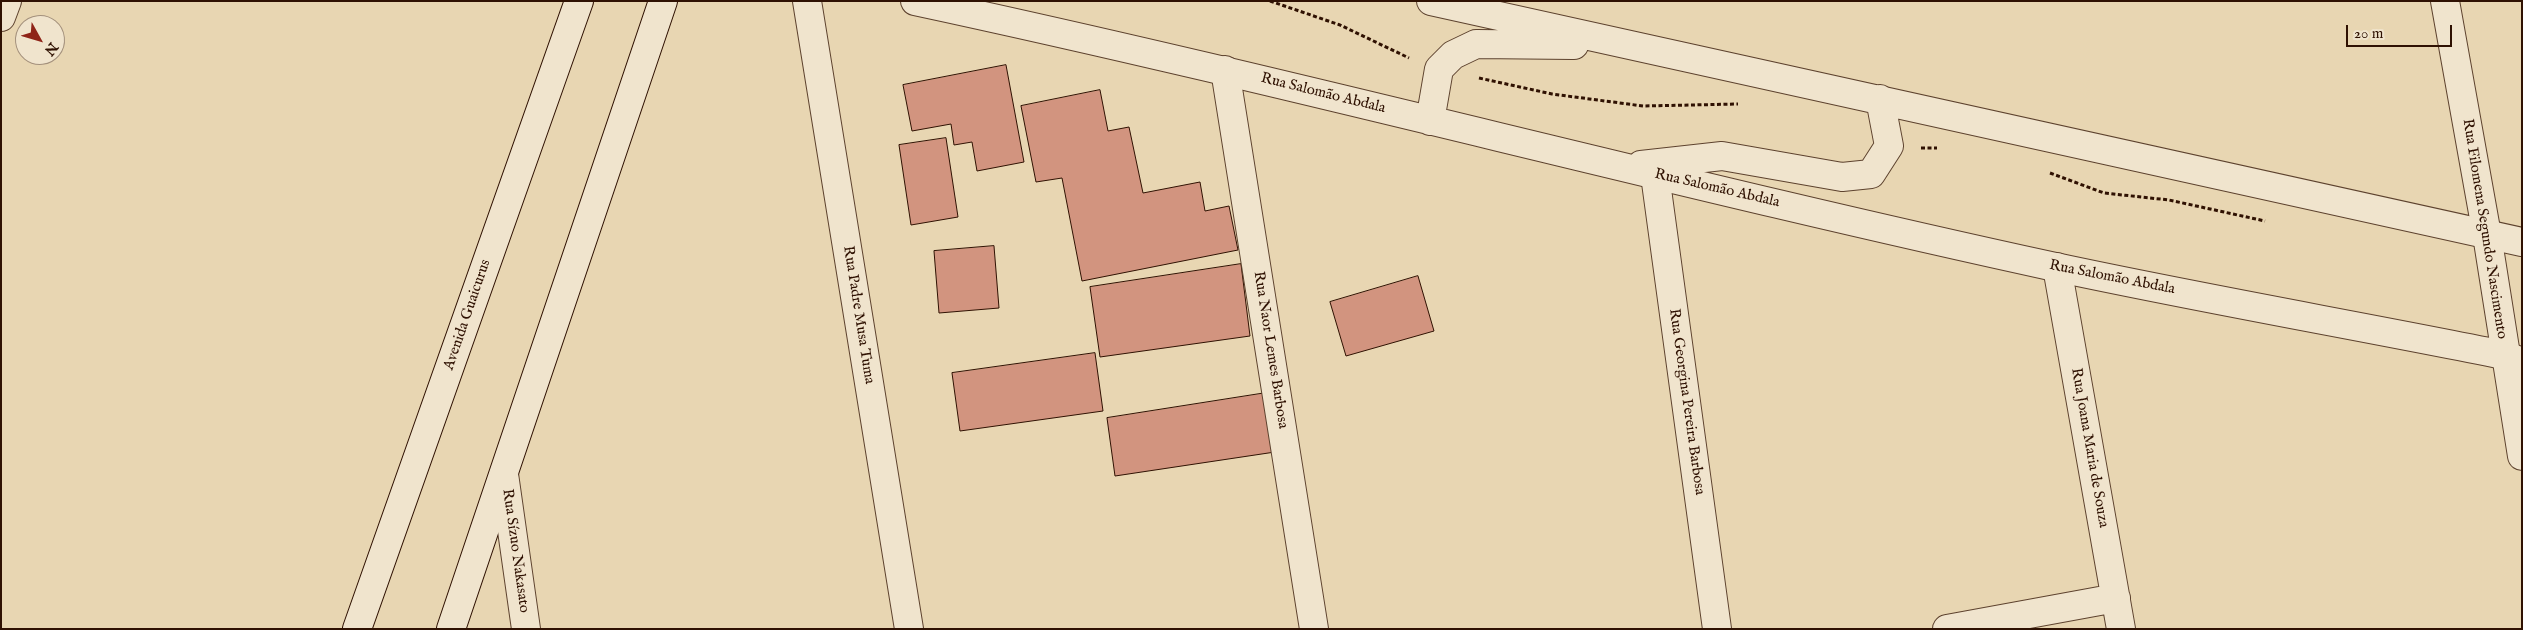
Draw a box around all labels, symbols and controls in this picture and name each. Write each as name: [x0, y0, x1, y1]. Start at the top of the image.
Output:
north arrow: [15, 15, 65, 65]
scale bar: [2348, 15, 2454, 47]
text: 20 m: [2354, 24, 2383, 43]
text: N: [40, 38, 62, 59]
street label: Rua Salomão Abdala: [1259, 70, 1387, 118]
street label: Rua Filomena Segundo Nascimento: [2458, 118, 2510, 340]
street label: Rua Salomão Abdala: [1653, 166, 1781, 212]
street label: Rua Padre Musa Tuma: [838, 245, 878, 385]
street label: Avenida Guaicurus: [441, 257, 495, 373]
street label: Rua Salomão Abdala: [2048, 257, 2176, 299]
street label: Rua Naor Lemes Barbosa: [1249, 270, 1291, 430]
street label: Rua Georgina Pereira Barbosa: [1664, 308, 1708, 496]
street label: Rua Joana Maria de Souza: [2066, 367, 2112, 529]
street label: Rua Sízuo Nakasato: [497, 488, 533, 614]

